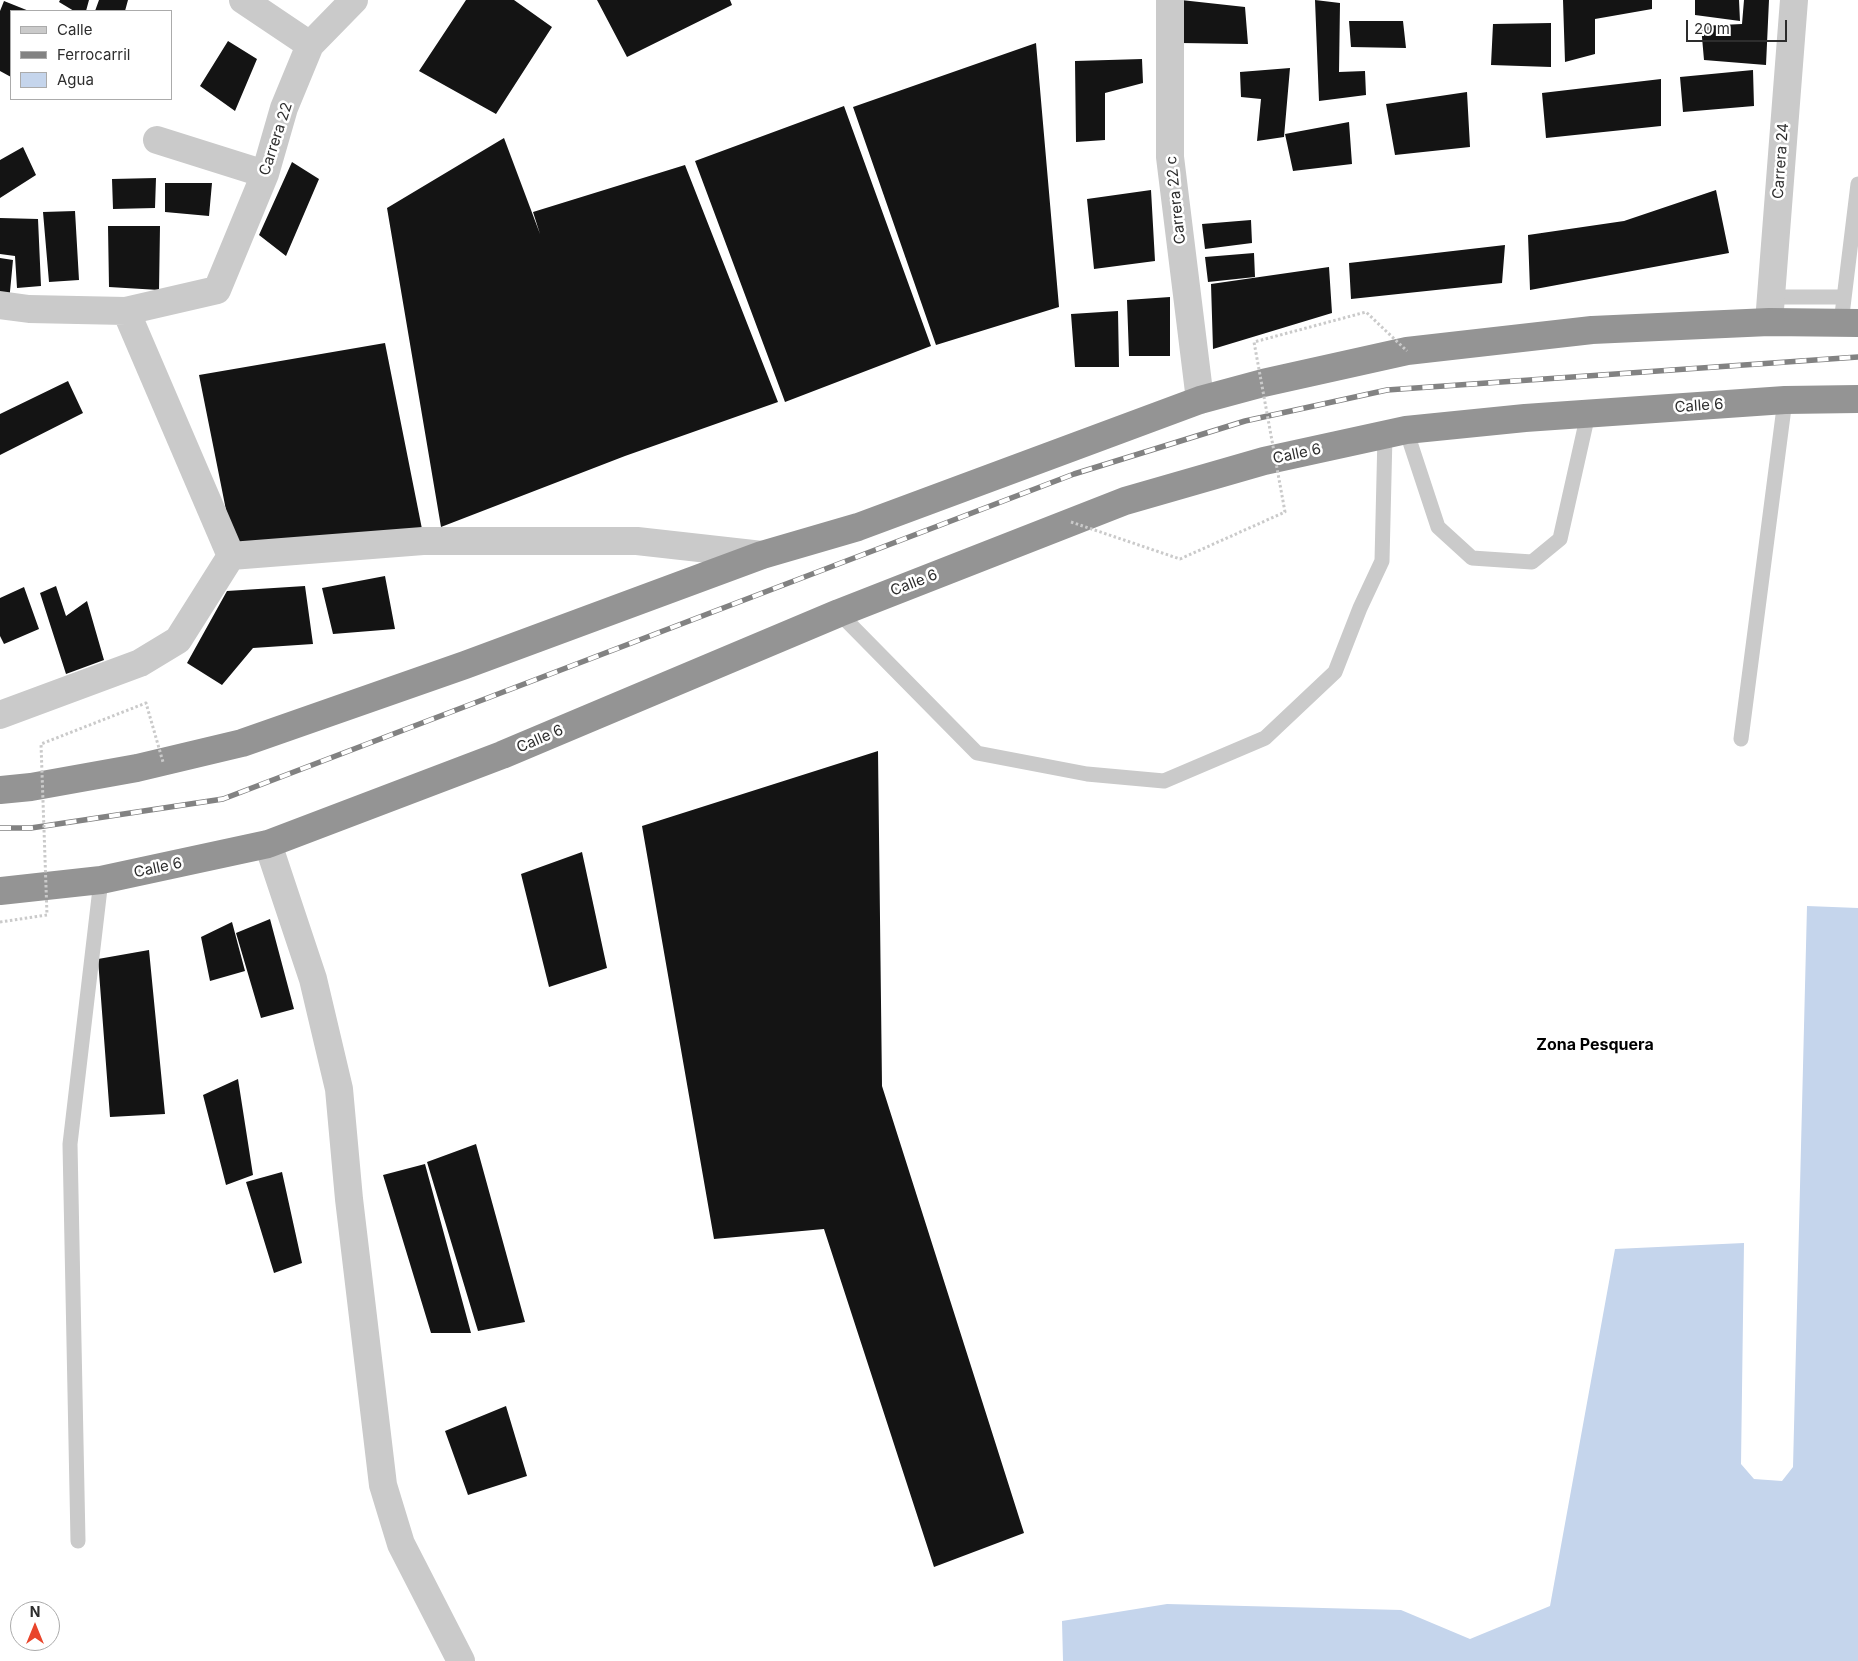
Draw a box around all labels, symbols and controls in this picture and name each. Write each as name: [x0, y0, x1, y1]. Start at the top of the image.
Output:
legend: [10, 10, 172, 100]
scale bar: [1688, 10, 1789, 42]
text: 20 m: [1694, 19, 1730, 38]
text: Calle: [57, 20, 92, 39]
text: Ferrocarril: [57, 45, 130, 64]
text: Agua: [57, 70, 94, 89]
street label: Carrera 22: [256, 100, 296, 178]
street label: Carrera 24: [1769, 122, 1793, 200]
street label: Carrera 22 c: [1162, 155, 1190, 245]
street label: Calle 6: [1674, 395, 1724, 417]
street label: Calle 6: [1271, 440, 1323, 468]
street label: Calle 6: [888, 566, 940, 600]
street label: Calle 6: [514, 721, 566, 757]
street label: Calle 6: [132, 854, 184, 882]
district label: Zona Pesquera: [1536, 1035, 1654, 1055]
north arrow: [10, 1601, 60, 1651]
text: N: [30, 1603, 40, 1620]

